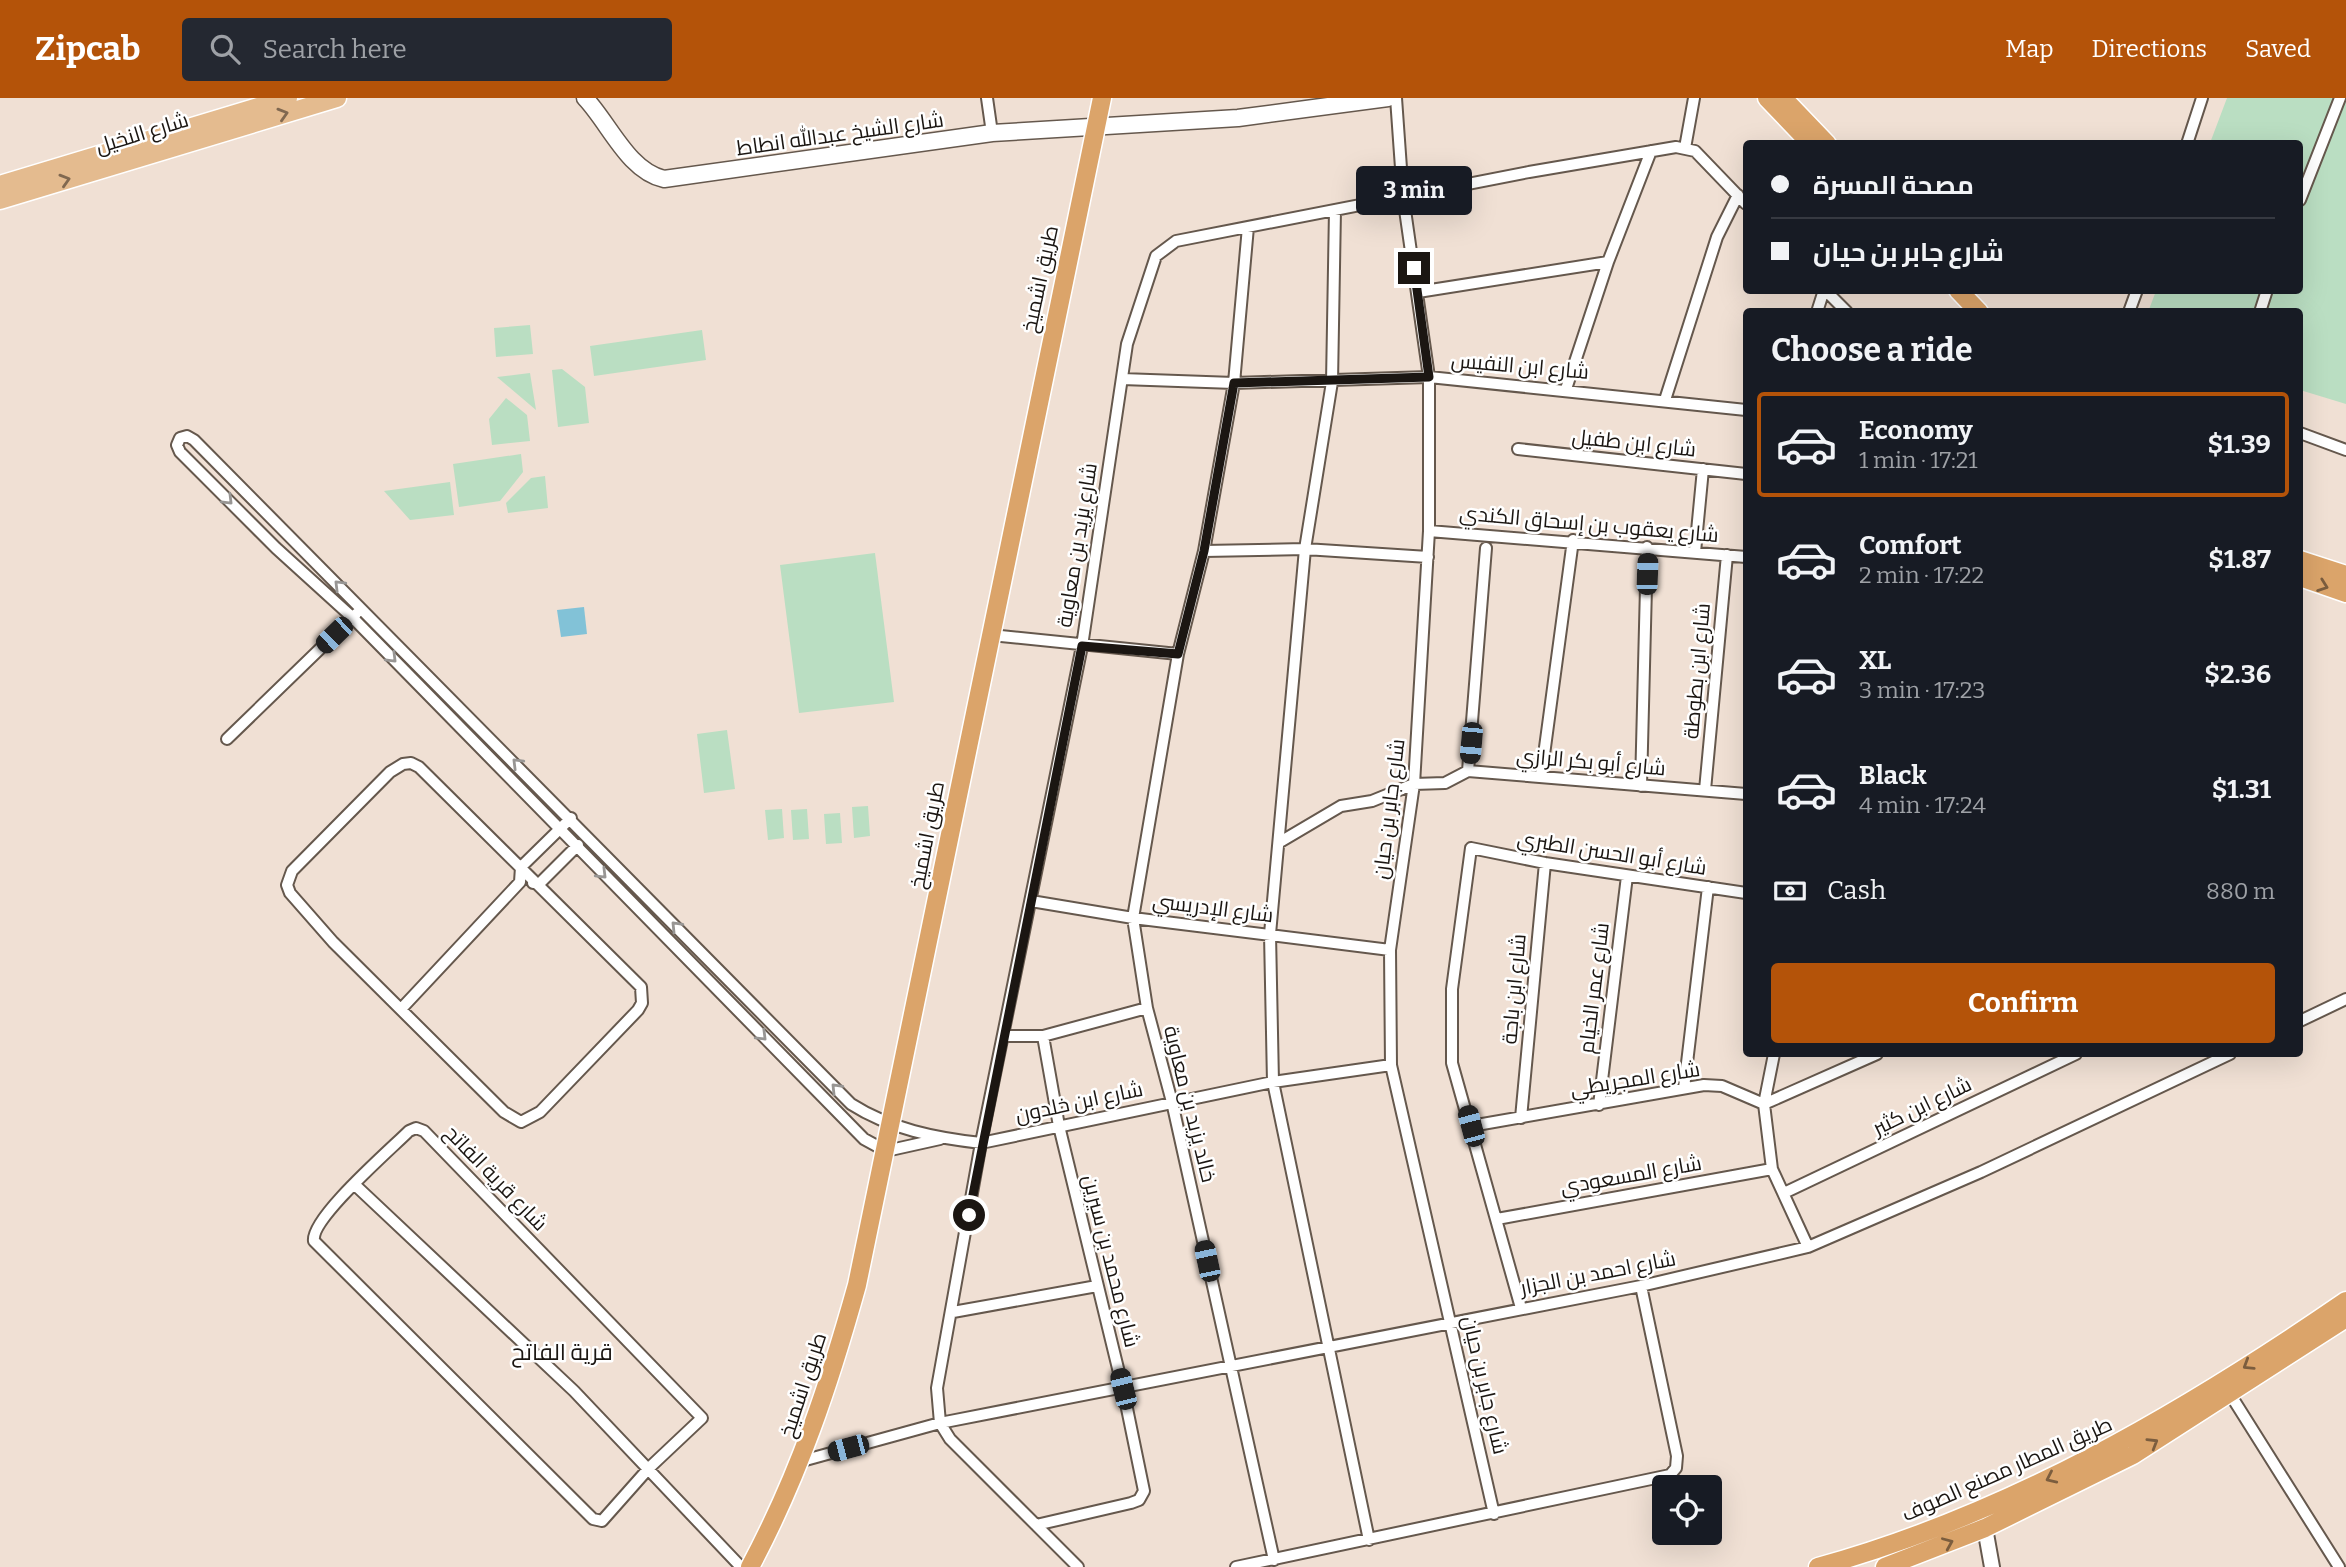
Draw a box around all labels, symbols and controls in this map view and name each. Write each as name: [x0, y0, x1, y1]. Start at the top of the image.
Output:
search box: [182, 18, 672, 81]
text: Zipcab: [35, 29, 140, 69]
icon: search: [206, 30, 244, 68]
text: Search here: [262, 34, 407, 65]
text: Map: [2005, 35, 2054, 63]
text: Directions: [2092, 35, 2207, 63]
text: Saved: [2245, 35, 2311, 63]
street label: شارع الشيخ عبدالله انطاط: [735, 106, 945, 162]
street label: شارع النخيل: [92, 107, 192, 160]
one-way arrow: [277, 108, 289, 123]
callout: 3 min: [1356, 166, 1472, 216]
text: مصحة المسرة: [1813, 170, 1974, 201]
one-way arrow: [59, 174, 71, 189]
text: 3 min: [1383, 176, 1445, 204]
street label: طريق اشميخ: [1016, 223, 1065, 335]
text: شارع جابر بن حيان: [1813, 237, 2004, 268]
route end: [1398, 252, 1430, 284]
text: Choose a ride: [1771, 331, 1972, 369]
street label: شارع ابن النفيس: [1450, 347, 1590, 386]
icon: car: [1775, 413, 1838, 476]
text: Economy: [1859, 415, 1973, 446]
street label: شارع ابن طفيل: [1570, 424, 1697, 463]
text: $1.39: [2208, 429, 2271, 460]
text: 1 min · 17:21: [1859, 446, 1978, 474]
street label: شارع يزيد بن معاوية: [1051, 461, 1104, 629]
one-way arrow: [220, 492, 233, 505]
street label: شارع يعقوب بن إسحاق الكندي: [1458, 500, 1720, 551]
icon: car: [1775, 528, 1838, 591]
text: Comfort: [1859, 530, 1962, 561]
text: $1.87: [2208, 544, 2271, 575]
car: [1636, 553, 1659, 595]
text: 2 min · 17:22: [1859, 561, 1984, 589]
one-way arrow: [2316, 578, 2328, 592]
one-way arrow: [334, 581, 347, 594]
street label: شارع ابن بطوطة: [1678, 602, 1717, 740]
car: [312, 613, 357, 657]
icon: car: [1775, 643, 1838, 706]
text: XL: [1859, 645, 1891, 676]
one-way arrow: [384, 650, 397, 663]
text: $2.36: [2204, 659, 2271, 690]
text: 3 min · 17:23: [1859, 676, 1985, 704]
car: [1459, 721, 1484, 765]
street label: شارع جابر بن حيان: [1367, 737, 1412, 881]
street label: شارع أبو بكر الرازي: [1515, 743, 1667, 784]
icon: car: [1775, 758, 1838, 821]
one-way arrow: [512, 759, 525, 772]
text: Black: [1859, 760, 1927, 791]
text: $1.31: [2212, 774, 2271, 805]
street label: طريق اشميخ: [904, 779, 951, 891]
text: 4 min · 17:24: [1859, 791, 1986, 819]
street label: شارع أبو الحسن الطبري: [1515, 825, 1709, 884]
one-way arrow: [593, 866, 606, 879]
icon: cash: [1771, 872, 1809, 910]
text: Cash: [1827, 875, 1886, 906]
text: 880 m: [2206, 877, 2275, 905]
street label: شارع الإدريسي: [1151, 888, 1275, 930]
one-way arrow: [672, 921, 685, 934]
street label: شارع عمر الخيام: [1573, 921, 1616, 1055]
street label: شارع ابن باجة: [1496, 933, 1533, 1045]
button: Confirm: [1771, 963, 2275, 1043]
street label: خالد يزيد بن معاوية: [1158, 1023, 1222, 1185]
one-way arrow: [753, 1028, 766, 1041]
street label: شارع المجريطي: [1568, 1056, 1702, 1105]
street label: شارع ابن كثير: [1867, 1071, 1976, 1142]
street label: شارع ابن خلدون: [1013, 1076, 1145, 1129]
one-way arrow: [831, 1083, 844, 1096]
car: [1456, 1103, 1487, 1149]
street label: شارع قرية الفاتح: [438, 1120, 553, 1237]
street label: شارع المسعودي: [1558, 1150, 1704, 1203]
street label: شارع محمد بن سيرين: [1076, 1172, 1145, 1350]
route start: [953, 1199, 985, 1231]
car: [1193, 1238, 1222, 1284]
street label: شارع احمد بن الجزار: [1517, 1245, 1678, 1302]
street label: شارع جابر بن حيان: [1455, 1313, 1514, 1457]
street label: طريق اشميخ: [774, 1329, 833, 1441]
district label: قرية الفاتح: [511, 1338, 613, 1368]
one-way arrow: [2242, 1357, 2255, 1370]
car: [1108, 1366, 1139, 1412]
street label: طريق المطار مصنع الصوف: [1898, 1411, 2117, 1528]
car: [825, 1432, 872, 1464]
one-way arrow: [2145, 1439, 2158, 1452]
one-way arrow: [2046, 1470, 2058, 1484]
map controls: [1652, 1475, 1722, 1545]
button: locate: [1652, 1475, 1722, 1545]
one-way arrow: [1941, 1537, 1954, 1551]

